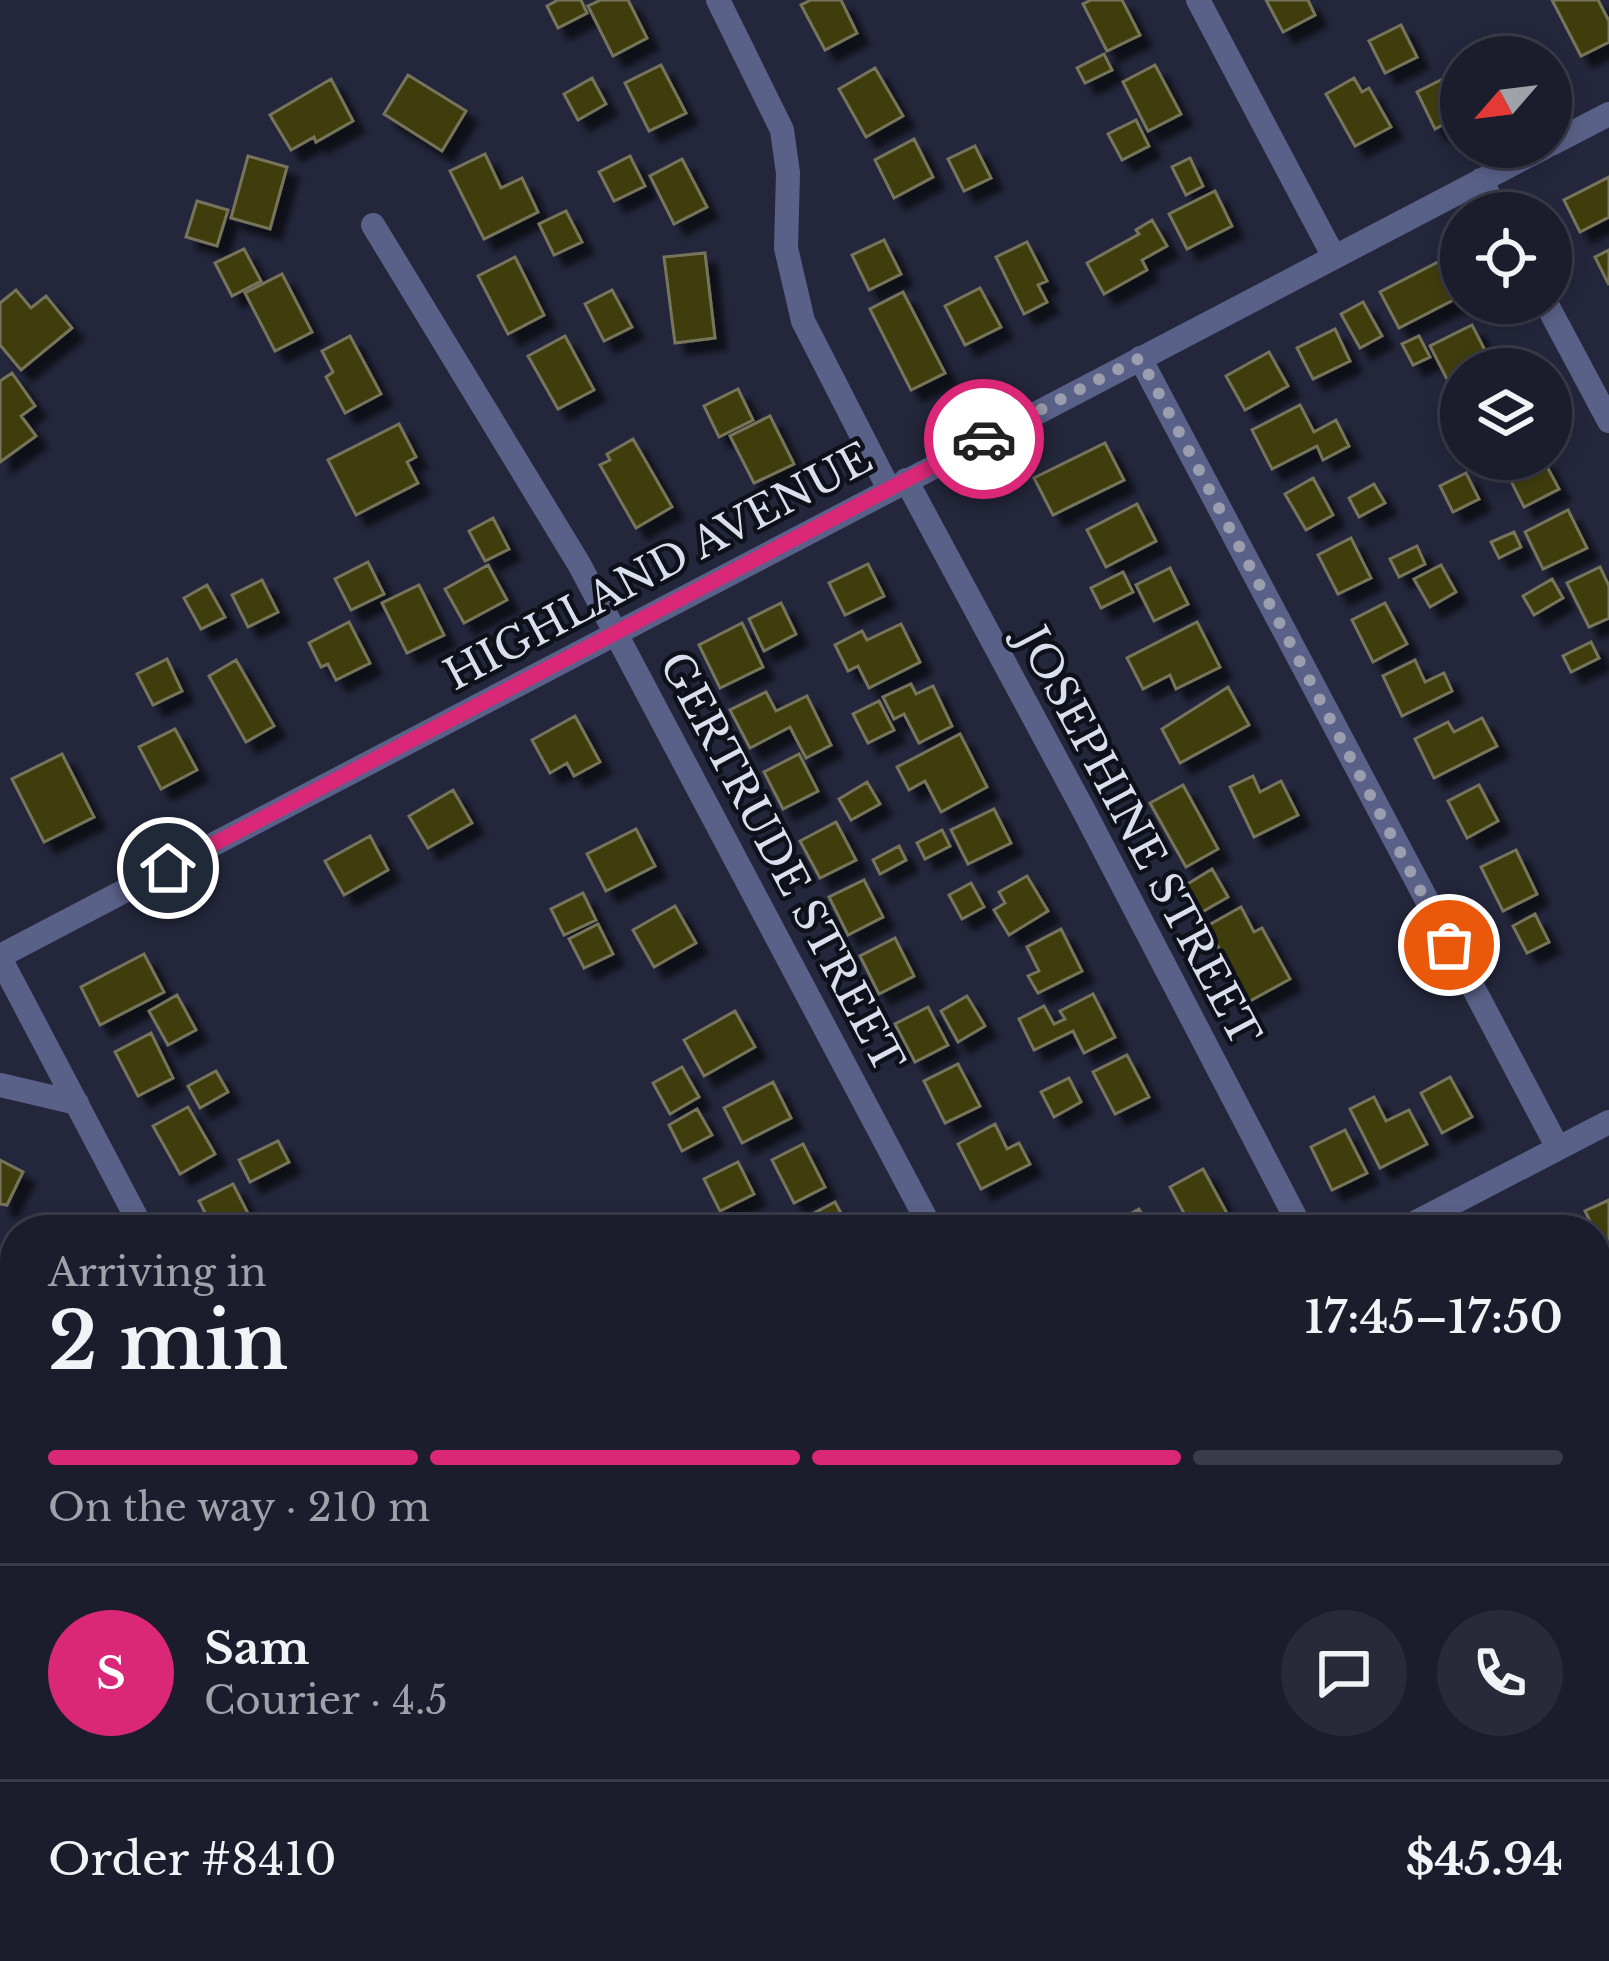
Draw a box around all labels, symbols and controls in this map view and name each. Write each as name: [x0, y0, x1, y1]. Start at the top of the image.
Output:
north arrow: [1440, 36, 1572, 168]
map controls: [1440, 36, 1572, 480]
button: locate: [1440, 192, 1572, 324]
button: layers: [1440, 348, 1572, 480]
courier: [924, 379, 1044, 499]
icon: car: [951, 406, 1017, 472]
street label: HIGHLAND AVENUE: [435, 431, 881, 701]
street label: JOSEPHINE STREET: [1004, 613, 1272, 1055]
street label: GERTRUDE STREET: [649, 643, 915, 1081]
pin: [117, 817, 219, 919]
icon: home: [135, 835, 201, 901]
pin: [1398, 894, 1500, 996]
icon: bag: [1416, 912, 1482, 978]
text: Arriving in: [48, 1248, 267, 1297]
text: 17:45–17:50: [1304, 1289, 1563, 1345]
text: 2 min: [48, 1293, 288, 1390]
text: On the way · 210 m: [48, 1483, 430, 1532]
button: chat: [1281, 1610, 1407, 1736]
button: phone: [1437, 1610, 1563, 1736]
text: Sam: [204, 1620, 309, 1676]
text: S: [96, 1645, 126, 1701]
text: Courier · 4.5: [204, 1676, 448, 1725]
text: Order #8410: [48, 1831, 337, 1887]
text: $45.94: [1405, 1831, 1563, 1887]

